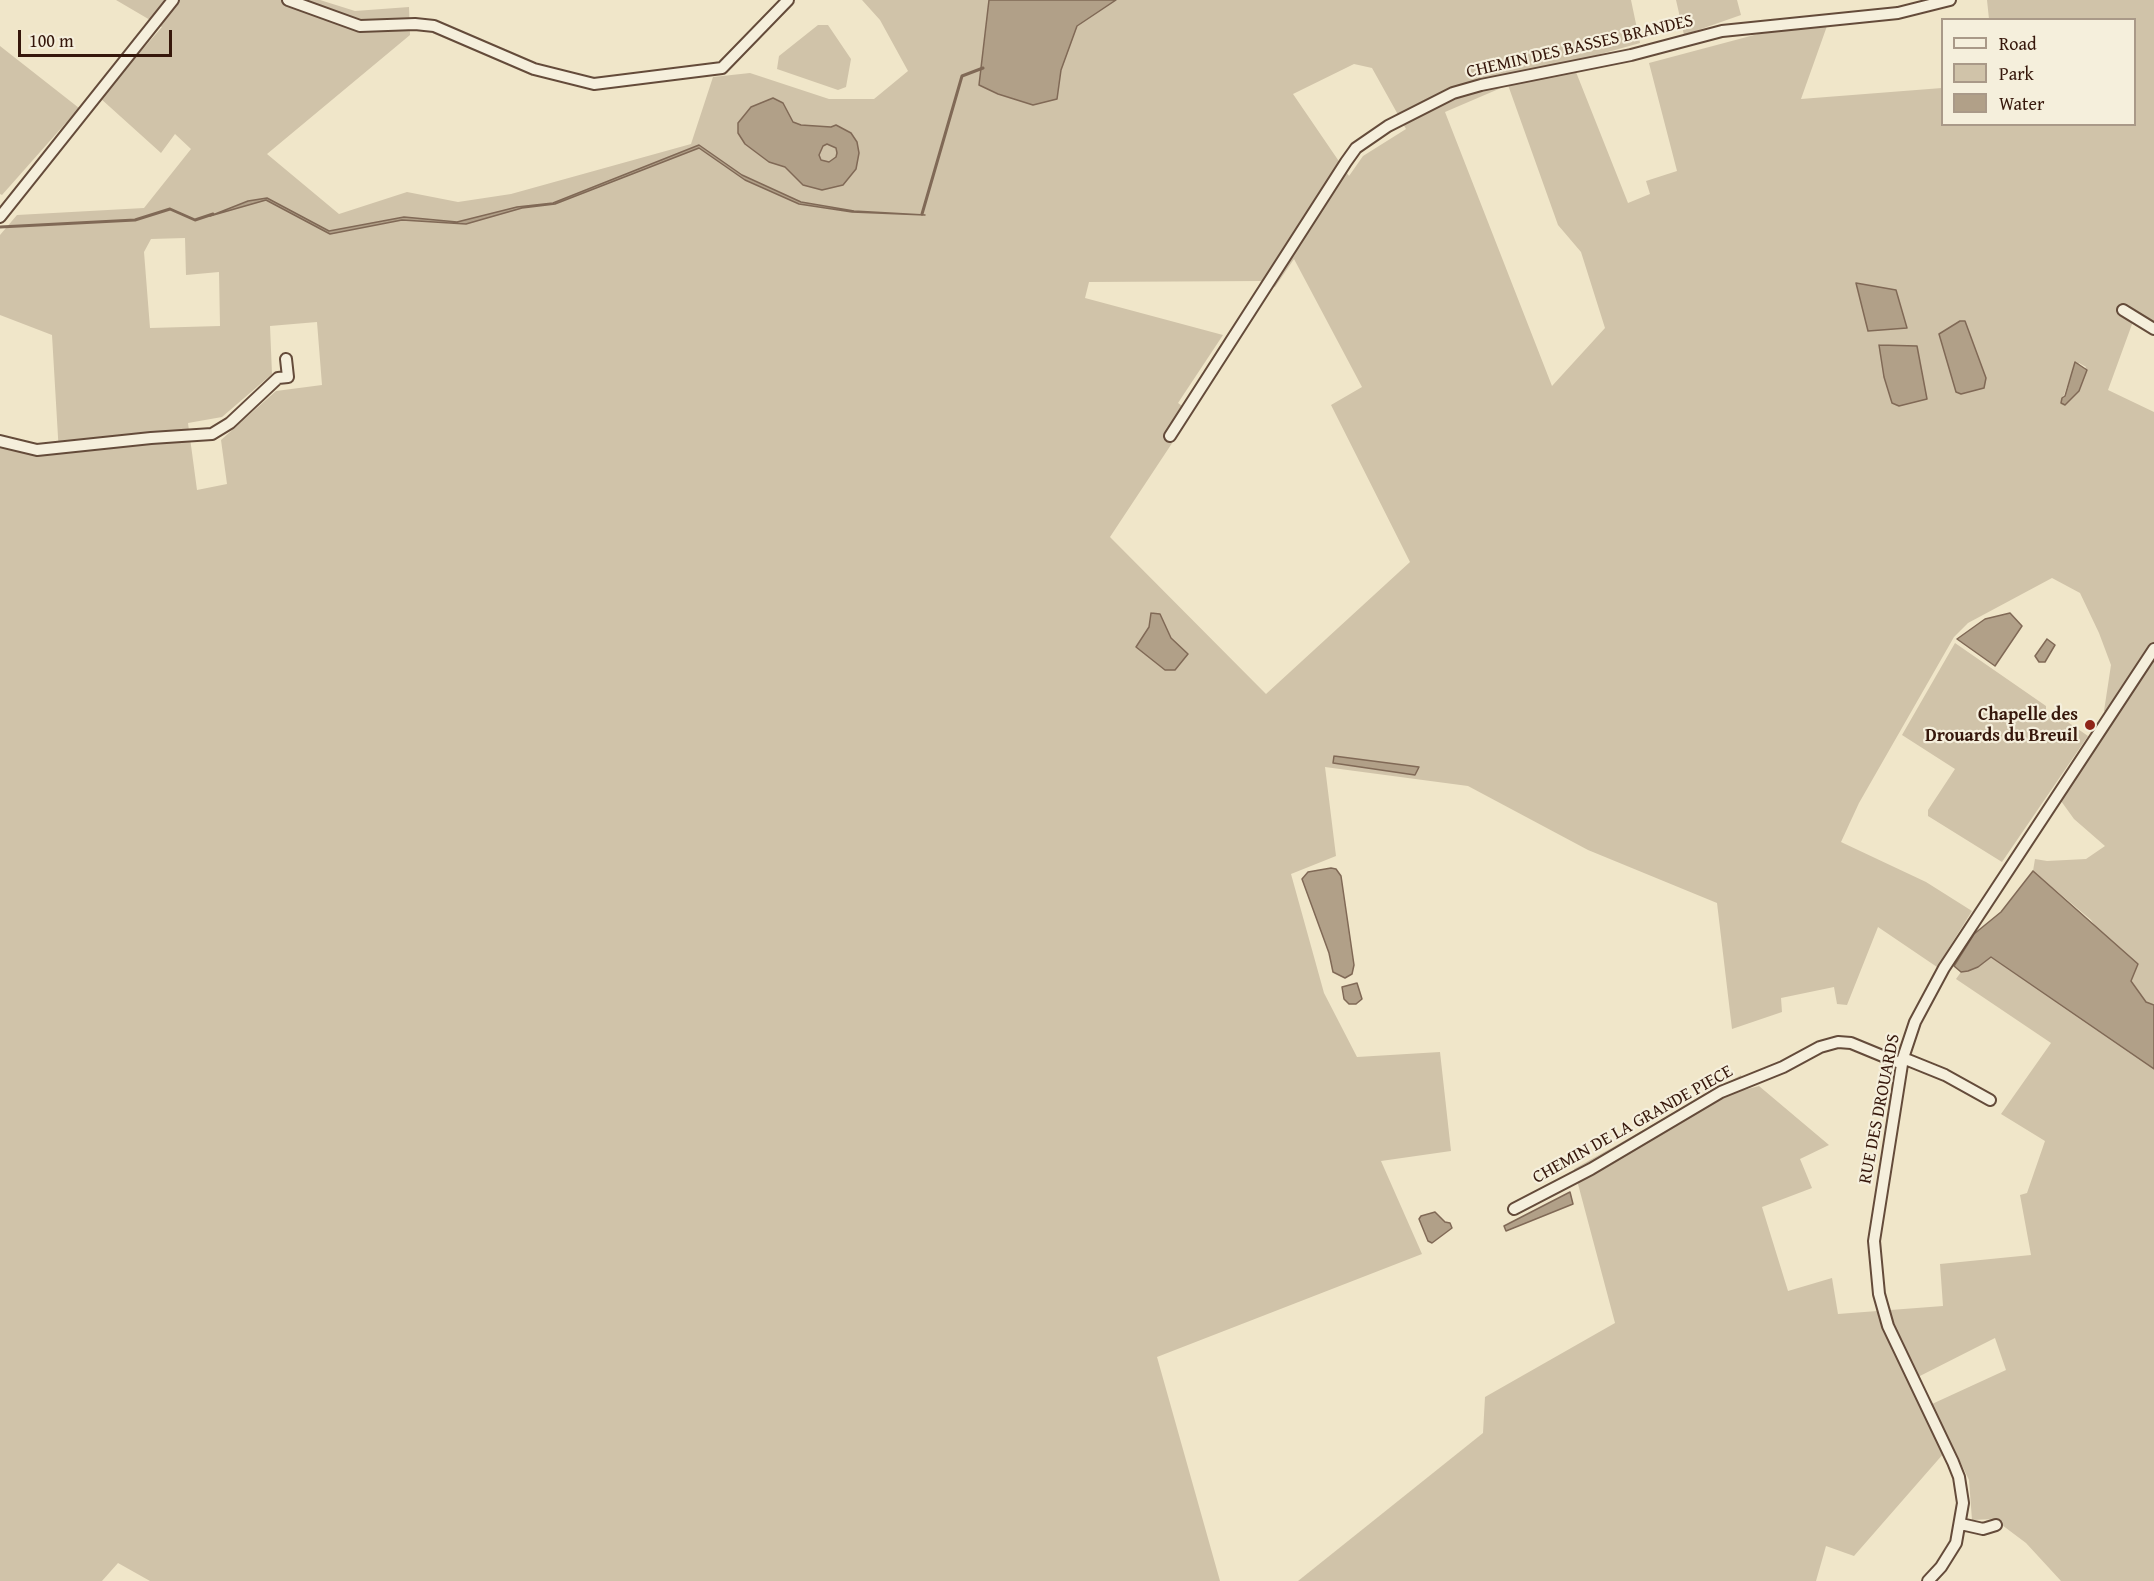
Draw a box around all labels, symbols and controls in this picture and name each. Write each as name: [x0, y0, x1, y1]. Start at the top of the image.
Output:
street label: CHEMIN DES BASSES BRANDES: [1464, 10, 1696, 84]
scale bar: [21, 18, 176, 56]
legend: [1941, 18, 2136, 126]
text: 100 m: [29, 27, 74, 54]
text: Road: [1999, 30, 2037, 57]
text: Park: [1999, 60, 2034, 87]
text: Water: [1999, 90, 2044, 117]
place label: Chapelle des Drouards du Breuil: [1925, 704, 2078, 746]
marker: Chapelle des Drouards du Breuil: [2083, 718, 2097, 732]
street label: RUE DES DROUARDS: [1855, 1032, 1905, 1186]
street label: CHEMIN DE LA GRANDE PIECE: [1529, 1061, 1737, 1189]

